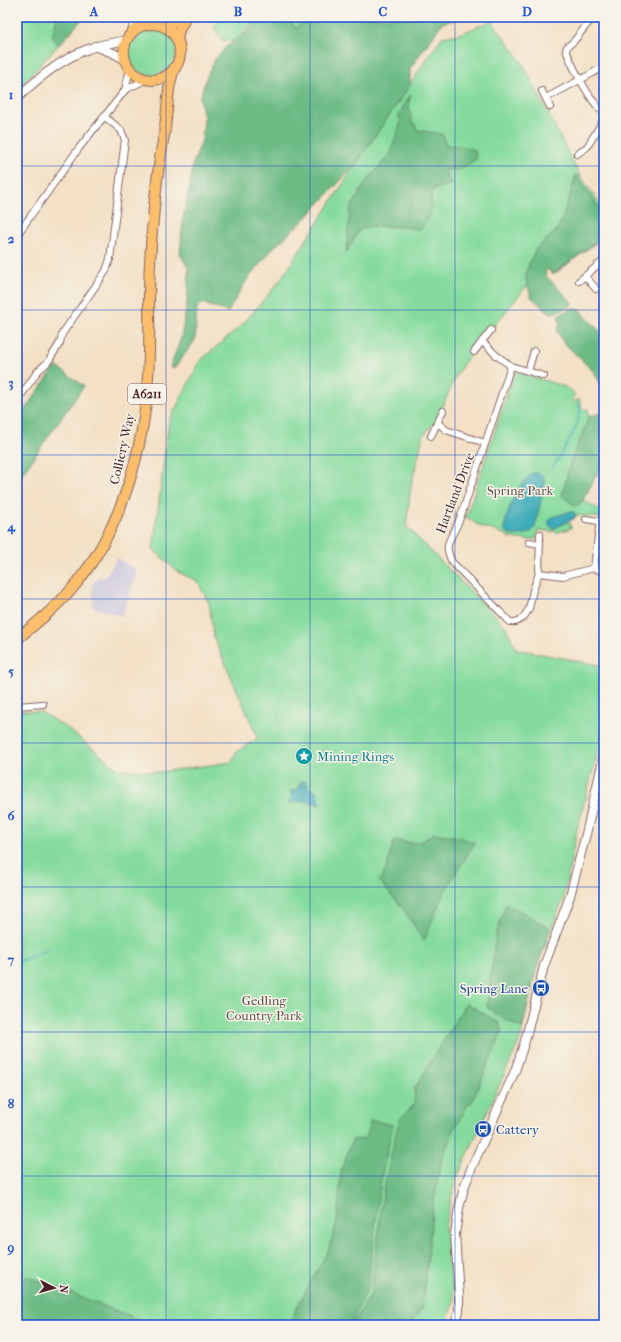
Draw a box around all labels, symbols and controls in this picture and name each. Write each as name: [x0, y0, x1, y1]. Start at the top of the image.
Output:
text: A: [89, 4, 99, 19]
text: B: [234, 4, 243, 19]
text: C: [379, 4, 388, 19]
text: D: [522, 4, 532, 19]
text: 1: [9, 87, 14, 102]
text: 2: [8, 231, 15, 246]
text: 3: [8, 375, 14, 391]
road number: A6211: [128, 384, 166, 404]
street label: Colliery Way: [107, 411, 138, 486]
street label: Hartland Drive: [433, 450, 477, 535]
park label: Spring Park: [487, 483, 553, 498]
text: 4: [6, 519, 16, 535]
text: 5: [8, 664, 14, 679]
place icon: Mining Rings: [294, 746, 314, 766]
place label: Mining Rings: [317, 749, 394, 764]
text: 6: [7, 808, 15, 823]
text: 7: [7, 952, 15, 967]
bus stop icon: Spring Lane: [531, 978, 551, 998]
place label: Spring Lane: [460, 981, 529, 996]
park label: Gedling Country Park: [226, 993, 302, 1023]
text: 8: [8, 1096, 15, 1111]
bus stop icon: Cattery: [473, 1119, 493, 1139]
place label: Cattery: [496, 1122, 540, 1137]
text: 9: [7, 1240, 15, 1256]
north arrow: [34, 1268, 74, 1308]
text: N: [56, 1284, 70, 1294]

